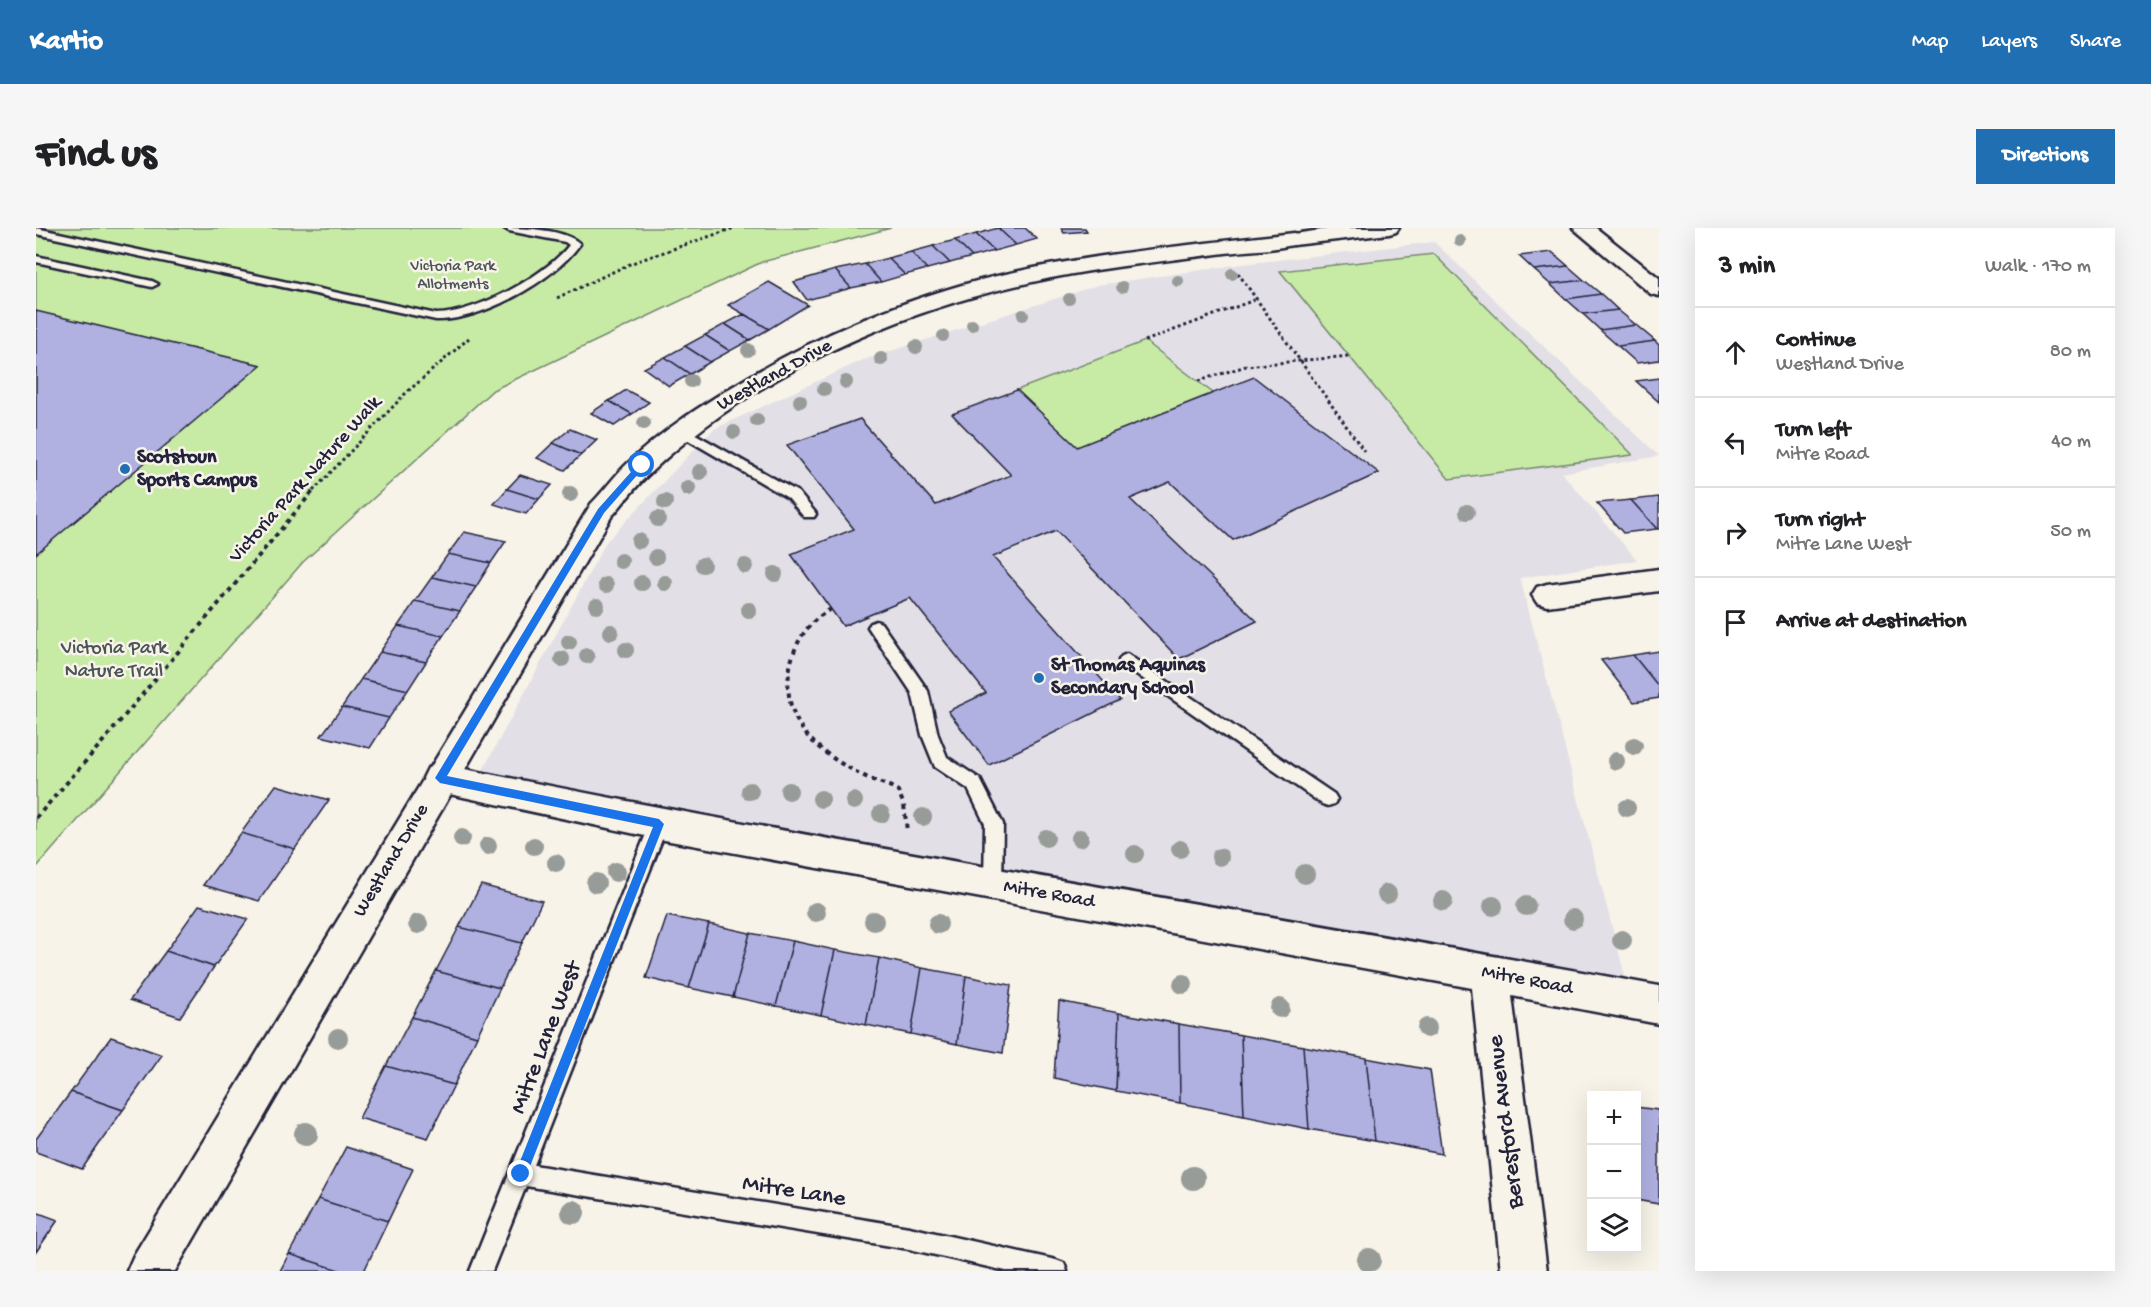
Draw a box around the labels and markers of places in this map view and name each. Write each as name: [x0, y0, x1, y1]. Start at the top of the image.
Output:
place label: Scotstoun Sports Campus: [137, 447, 258, 493]
marker: Scotstoun Sports Campus: [118, 462, 132, 476]
place label: St Thomas Aquinas Secondary School: [1051, 655, 1206, 701]
marker: St Thomas Aquinas Secondary School: [1032, 671, 1046, 685]

